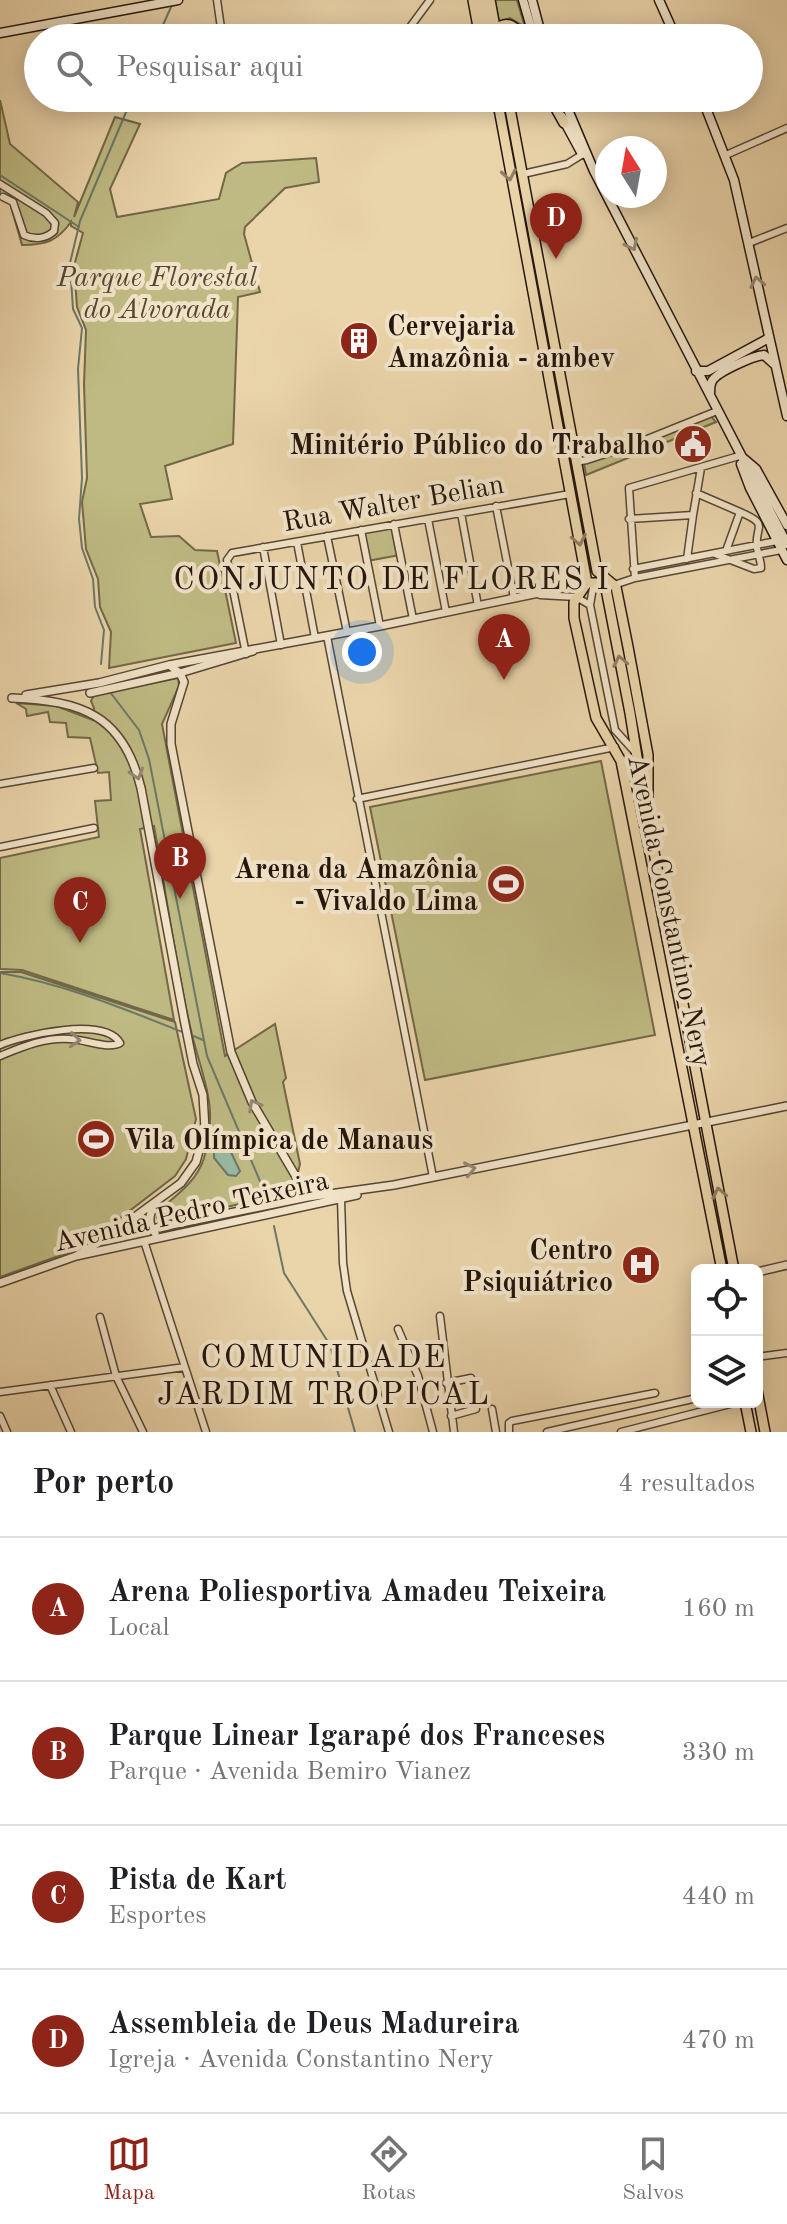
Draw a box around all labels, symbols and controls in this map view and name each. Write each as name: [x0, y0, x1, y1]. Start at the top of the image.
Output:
search box: [24, 24, 763, 112]
icon: search: [52, 46, 96, 90]
text: Pesquisar aqui: [116, 53, 303, 83]
north arrow: [595, 136, 667, 208]
one-way arrow: [500, 168, 517, 182]
pin: D: [530, 193, 582, 259]
one-way arrow: [622, 236, 637, 251]
park label: Parque Florestal do Alvorada: [56, 265, 257, 325]
one-way arrow: [749, 275, 766, 288]
place label: Cervejaria Amazônia - ambev: [387, 314, 615, 374]
building icon: Cervejaria Amazônia - ambev: [338, 320, 380, 362]
public building icon: Minitério Público do Trabalho: [672, 423, 714, 465]
place label: Minitério Público do Trabalho: [289, 433, 665, 461]
street label: Rua Walter Belian: [281, 472, 506, 538]
one-way arrow: [569, 534, 586, 547]
district label: CONJUNTO DE FLORES I: [173, 565, 611, 597]
pin: A: [478, 614, 530, 680]
your location: [342, 632, 382, 672]
one-way arrow: [612, 655, 629, 668]
street label: Avenida Constantino Nery: [621, 753, 715, 1070]
one-way arrow: [128, 767, 144, 781]
pin: B: [154, 833, 206, 899]
place label: Arena da Amazônia - Vivaldo Lima: [234, 857, 478, 917]
sports icon: Arena da Amazônia - Vivaldo Lima: [485, 863, 527, 905]
pin: C: [54, 877, 106, 943]
one-way arrow: [69, 1031, 82, 1048]
one-way arrow: [248, 1100, 264, 1114]
sports icon: Vila Olímpica de Manaus: [75, 1118, 117, 1160]
place label: Vila Olímpica de Manaus: [124, 1128, 433, 1156]
one-way arrow: [463, 1161, 477, 1178]
street label: Avenida Pedro Teixeira: [51, 1168, 332, 1258]
one-way arrow: [711, 1187, 728, 1201]
place label: Centro Psiquiátrico: [463, 1238, 613, 1298]
hospital icon: Centro Psiquiátrico: [620, 1244, 662, 1286]
map controls: [691, 1264, 763, 1408]
button: locate: [691, 1264, 763, 1336]
button: layers: [691, 1336, 763, 1408]
district label: COMUNIDADE JARDIM TROPICAL: [157, 1343, 491, 1412]
text: Por perto: [32, 1467, 174, 1501]
text: 4 resultados: [618, 1471, 755, 1497]
text: Arena Poliesportiva Amadeu Teixeira: [108, 1578, 606, 1608]
text: A: [48, 1596, 68, 1622]
text: 160 m: [682, 1596, 755, 1622]
text: Local: [108, 1615, 170, 1641]
text: Parque Linear Igarapé dos Franceses: [108, 1722, 605, 1752]
text: B: [49, 1740, 67, 1766]
text: 330 m: [682, 1740, 755, 1766]
text: Parque · Avenida Bemiro Vianez: [108, 1759, 471, 1785]
text: Pista de Kart: [108, 1866, 286, 1896]
text: C: [49, 1884, 67, 1910]
text: 440 m: [682, 1884, 755, 1910]
text: Esportes: [108, 1903, 207, 1929]
text: Assembleia de Deus Madureira: [108, 2010, 519, 2040]
text: D: [48, 2028, 68, 2054]
text: 470 m: [682, 2028, 755, 2054]
text: Igreja · Avenida Constantino Nery: [108, 2047, 494, 2073]
tab: Mapa: [103, 2132, 155, 2207]
tab: Rotas: [361, 2132, 416, 2207]
tab: Salvos: [622, 2132, 684, 2207]

